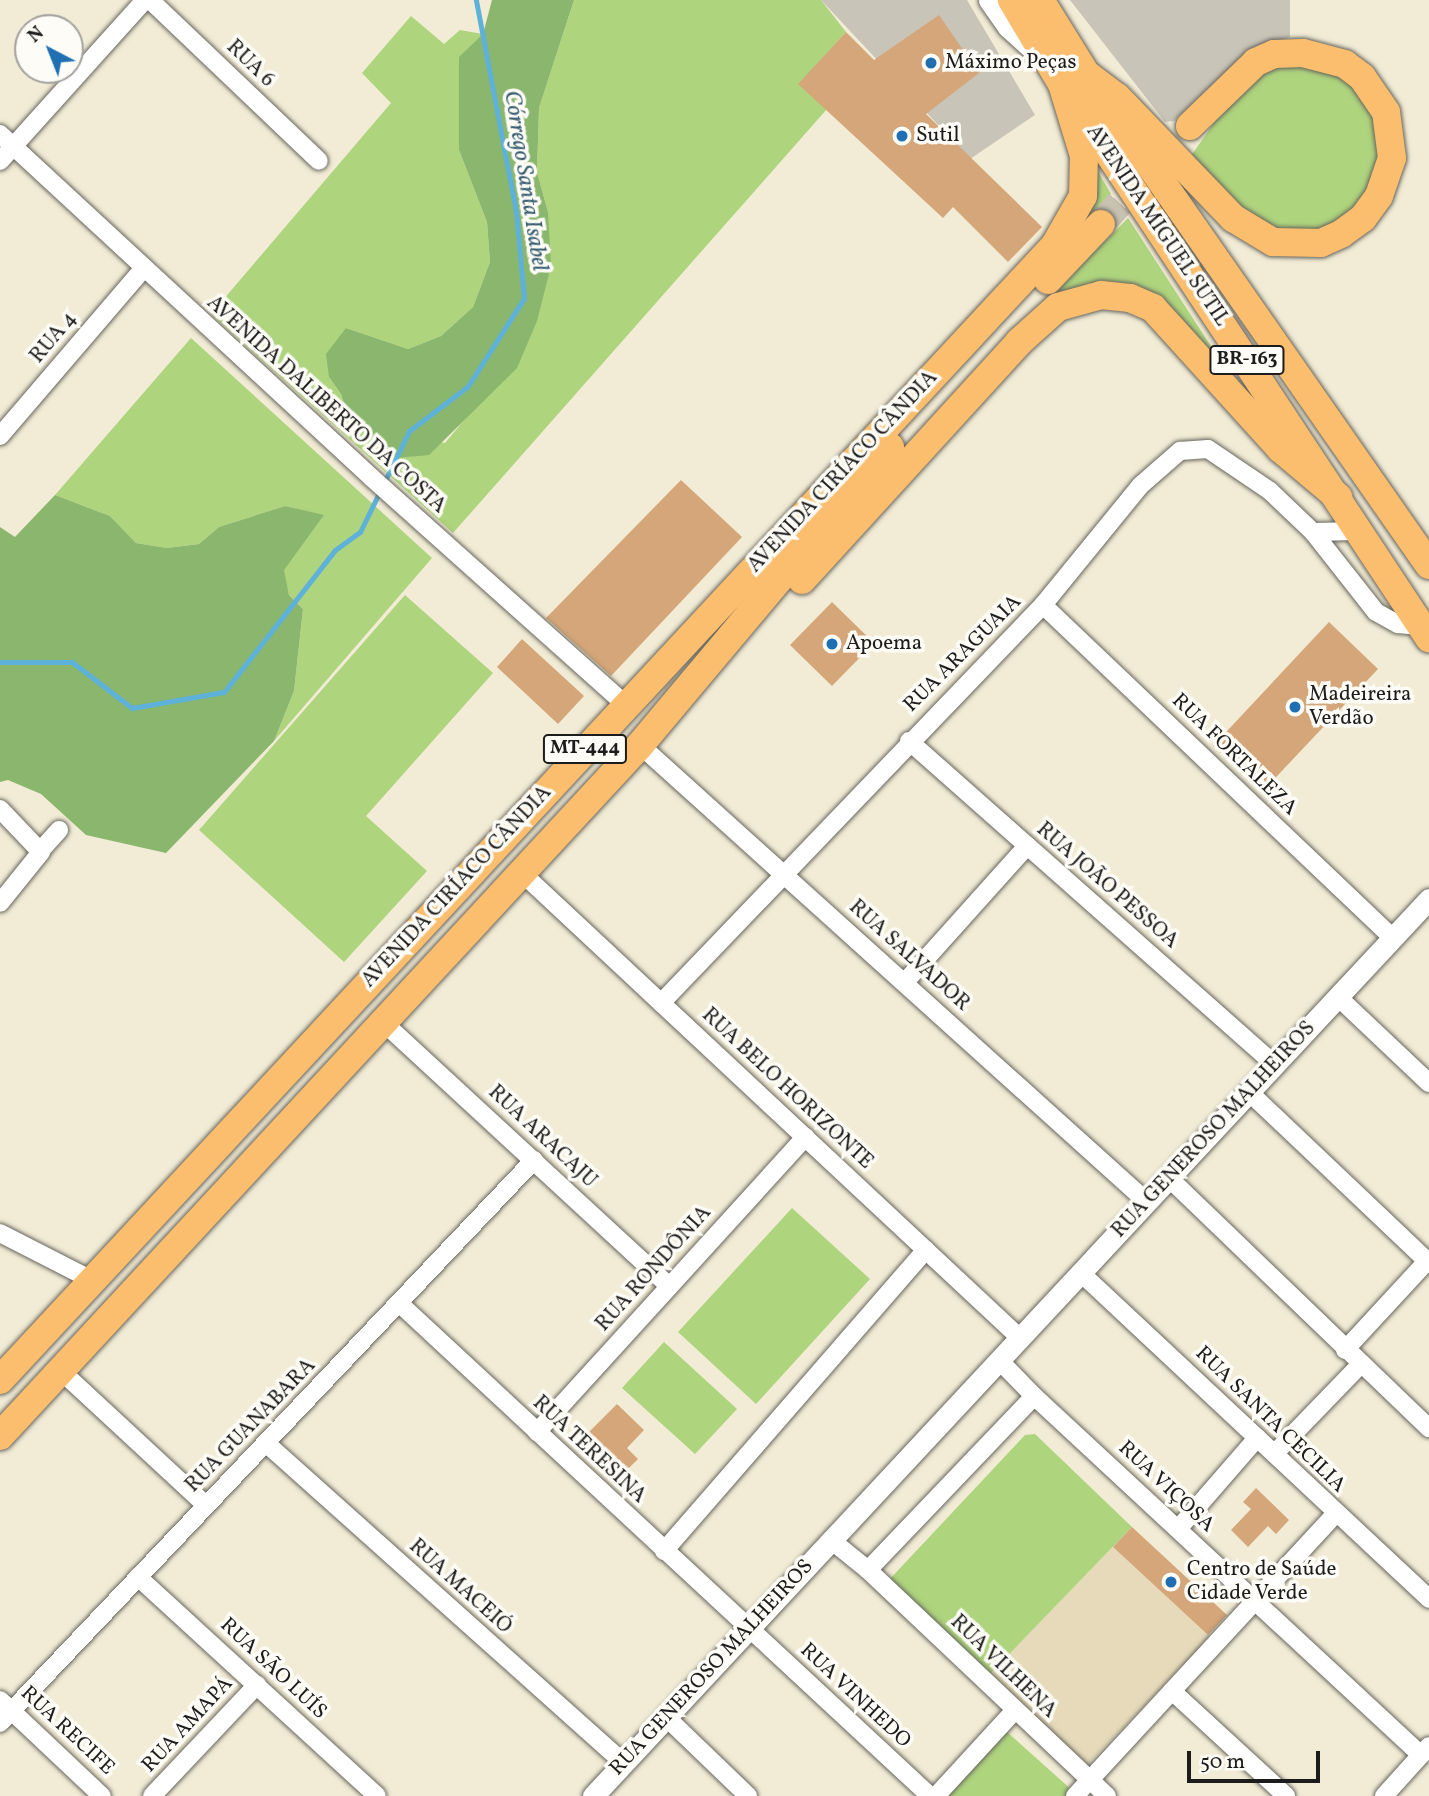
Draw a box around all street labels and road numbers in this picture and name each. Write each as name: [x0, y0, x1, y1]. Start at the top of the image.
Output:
street label: RUA 6: [221, 35, 279, 93]
street label: AVENIDA MIGUEL SUTIL: [1080, 121, 1234, 331]
street label: AVENIDA DALIBERTO DA COSTA: [201, 291, 451, 519]
street label: RUA 4: [25, 307, 83, 369]
road number: BR-163: [1208, 344, 1286, 376]
street label: AVENIDA CIRÍACO CÂNDIA: [743, 366, 943, 578]
street label: RUA ARAGUAIA: [899, 590, 1027, 718]
street label: RUA FORTALEZA: [1166, 689, 1302, 821]
road number: MT-444: [541, 734, 629, 764]
street label: AVENIDA CIRÍACO CÂNDIA: [357, 781, 557, 993]
street label: RUA JOÃO PESSOA: [1031, 817, 1183, 955]
street label: RUA SALVADOR: [843, 895, 975, 1017]
street label: RUA BELO HORIZONTE: [696, 1003, 878, 1175]
street label: RUA GENEROSO MALHEIROS: [1107, 1016, 1321, 1244]
street label: RUA ARACAJU: [482, 1080, 602, 1194]
street label: RUA RONDÔNIA: [591, 1201, 717, 1337]
street label: RUA SANTA CECILIA: [1189, 1342, 1351, 1498]
street label: RUA GUANABARA: [181, 1354, 321, 1498]
street label: RUA TERESINA: [527, 1391, 651, 1509]
street label: RUA VIÇOSA: [1112, 1436, 1220, 1538]
street label: RUA MACEIÓ: [403, 1534, 517, 1640]
street label: RUA GENEROSO MALHEIROS: [605, 1554, 819, 1782]
street label: RUA VILHENA: [944, 1610, 1062, 1724]
street label: RUA SÃO LUÍS: [214, 1613, 332, 1725]
street label: RUA VINHEDO: [794, 1638, 916, 1754]
street label: RUA AMAPÁ: [137, 1672, 239, 1778]
street label: RUA RECIFE: [15, 1681, 119, 1781]

